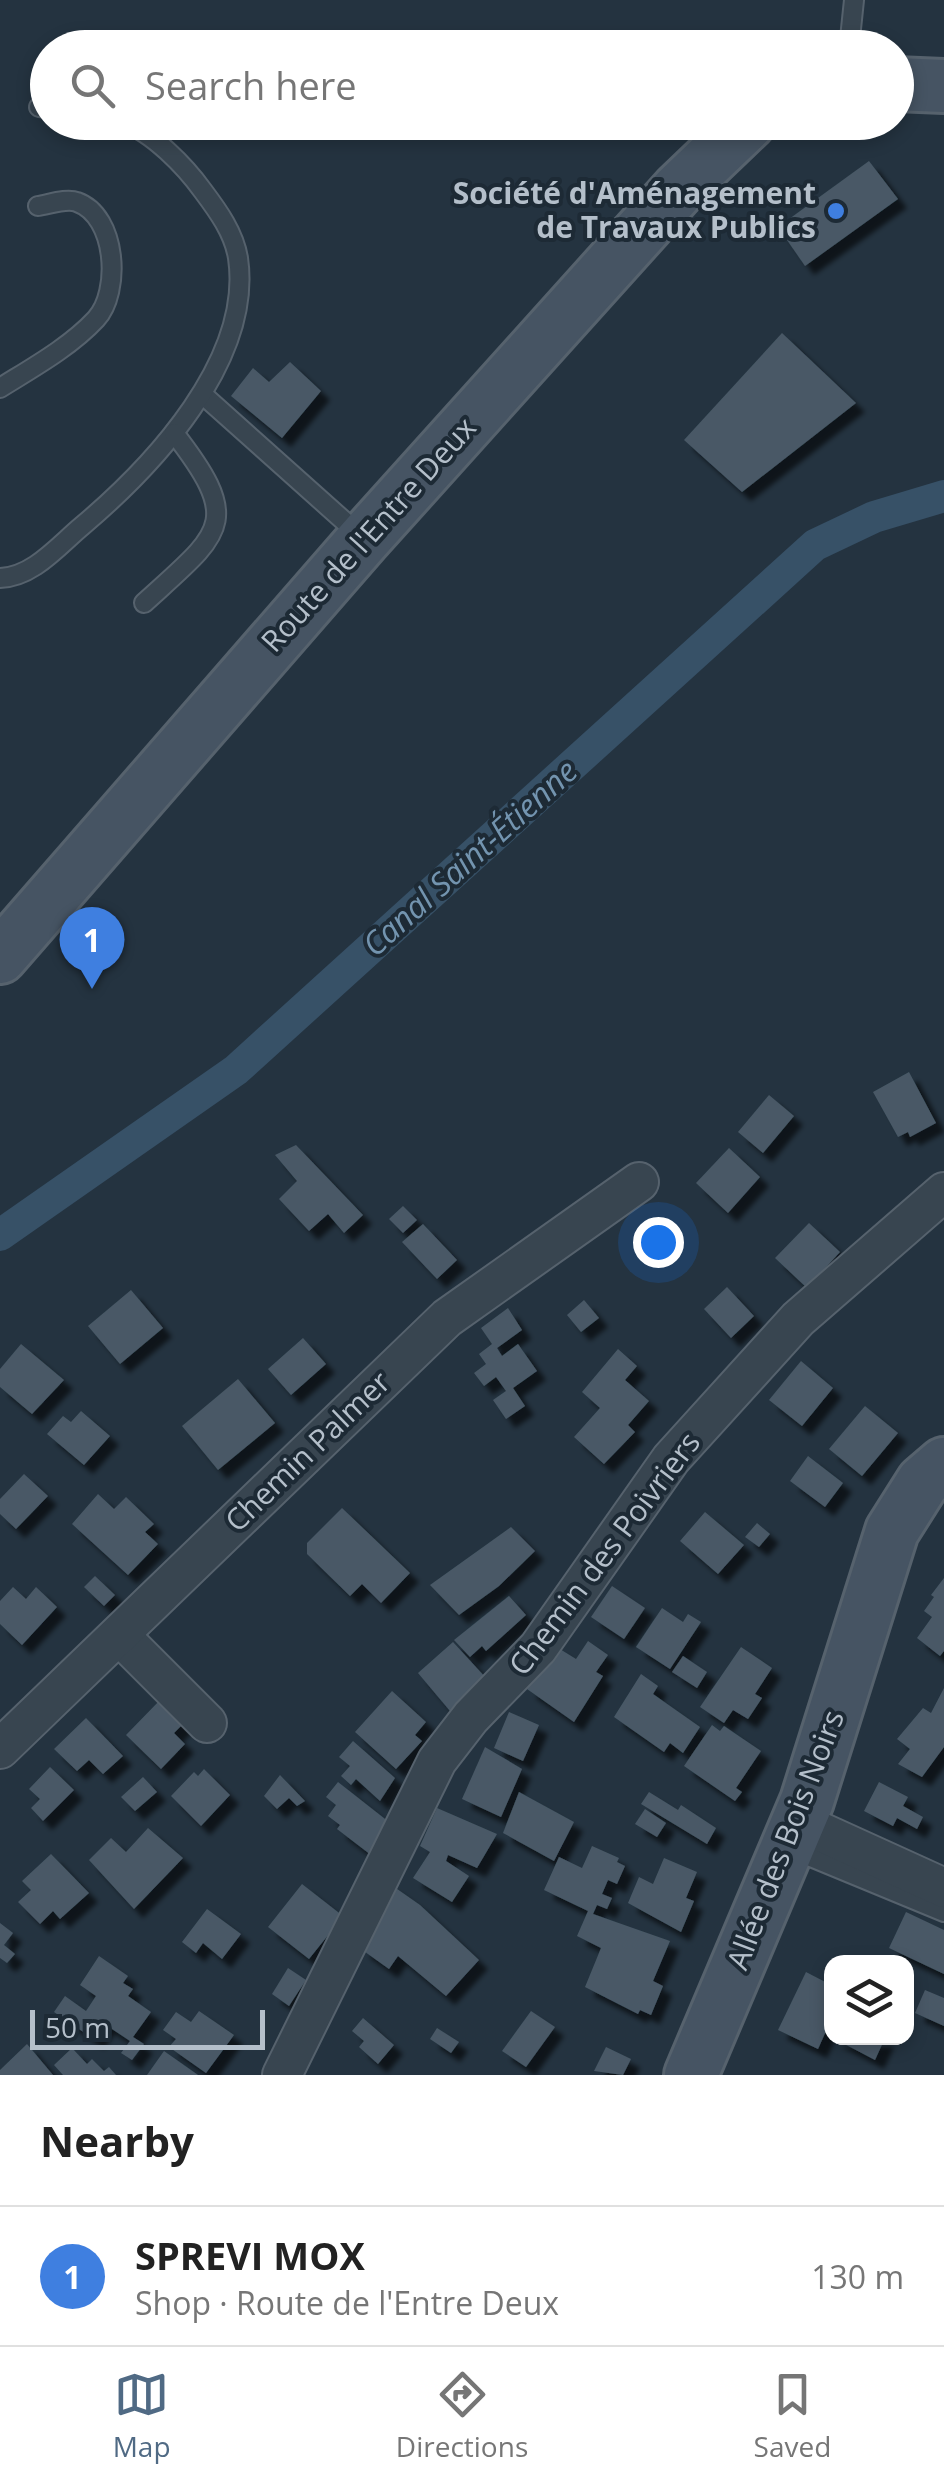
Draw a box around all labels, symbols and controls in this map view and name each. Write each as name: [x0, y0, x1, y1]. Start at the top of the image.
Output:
search box: [30, 30, 914, 140]
icon: search: [65, 58, 120, 113]
text: Search here: [145, 59, 357, 111]
place label: Société d'Aménagement de Travaux Publics: [453, 172, 816, 247]
marker: Société d'Aménagement de Travaux Publics: [825, 200, 847, 222]
street label: Route de l'Entre Deux: [251, 408, 485, 660]
water label: Canal Saint-Étienne: [352, 749, 586, 965]
pin: 1: [59, 906, 124, 989]
your location: [633, 1217, 684, 1268]
street label: Chemin Palmer: [215, 1362, 398, 1540]
street label: Chemin des Poivriers: [499, 1423, 709, 1683]
street label: Allée des Bois Noirs: [716, 1704, 853, 1975]
map controls: [824, 1955, 914, 2045]
button: layers: [824, 1955, 914, 2045]
scale bar: [30, 2005, 265, 2050]
text: 50 m: [45, 2008, 110, 2046]
text: Nearby: [40, 2112, 194, 2169]
text: SPREVI MOX: [135, 2229, 365, 2281]
text: 1: [63, 2255, 82, 2298]
text: 130 m: [811, 2255, 904, 2298]
text: Shop · Route de l'Entre Deux: [135, 2281, 559, 2324]
tab: Map: [113, 2367, 171, 2465]
tab: Directions: [396, 2367, 528, 2465]
tab: Saved: [754, 2367, 831, 2465]

